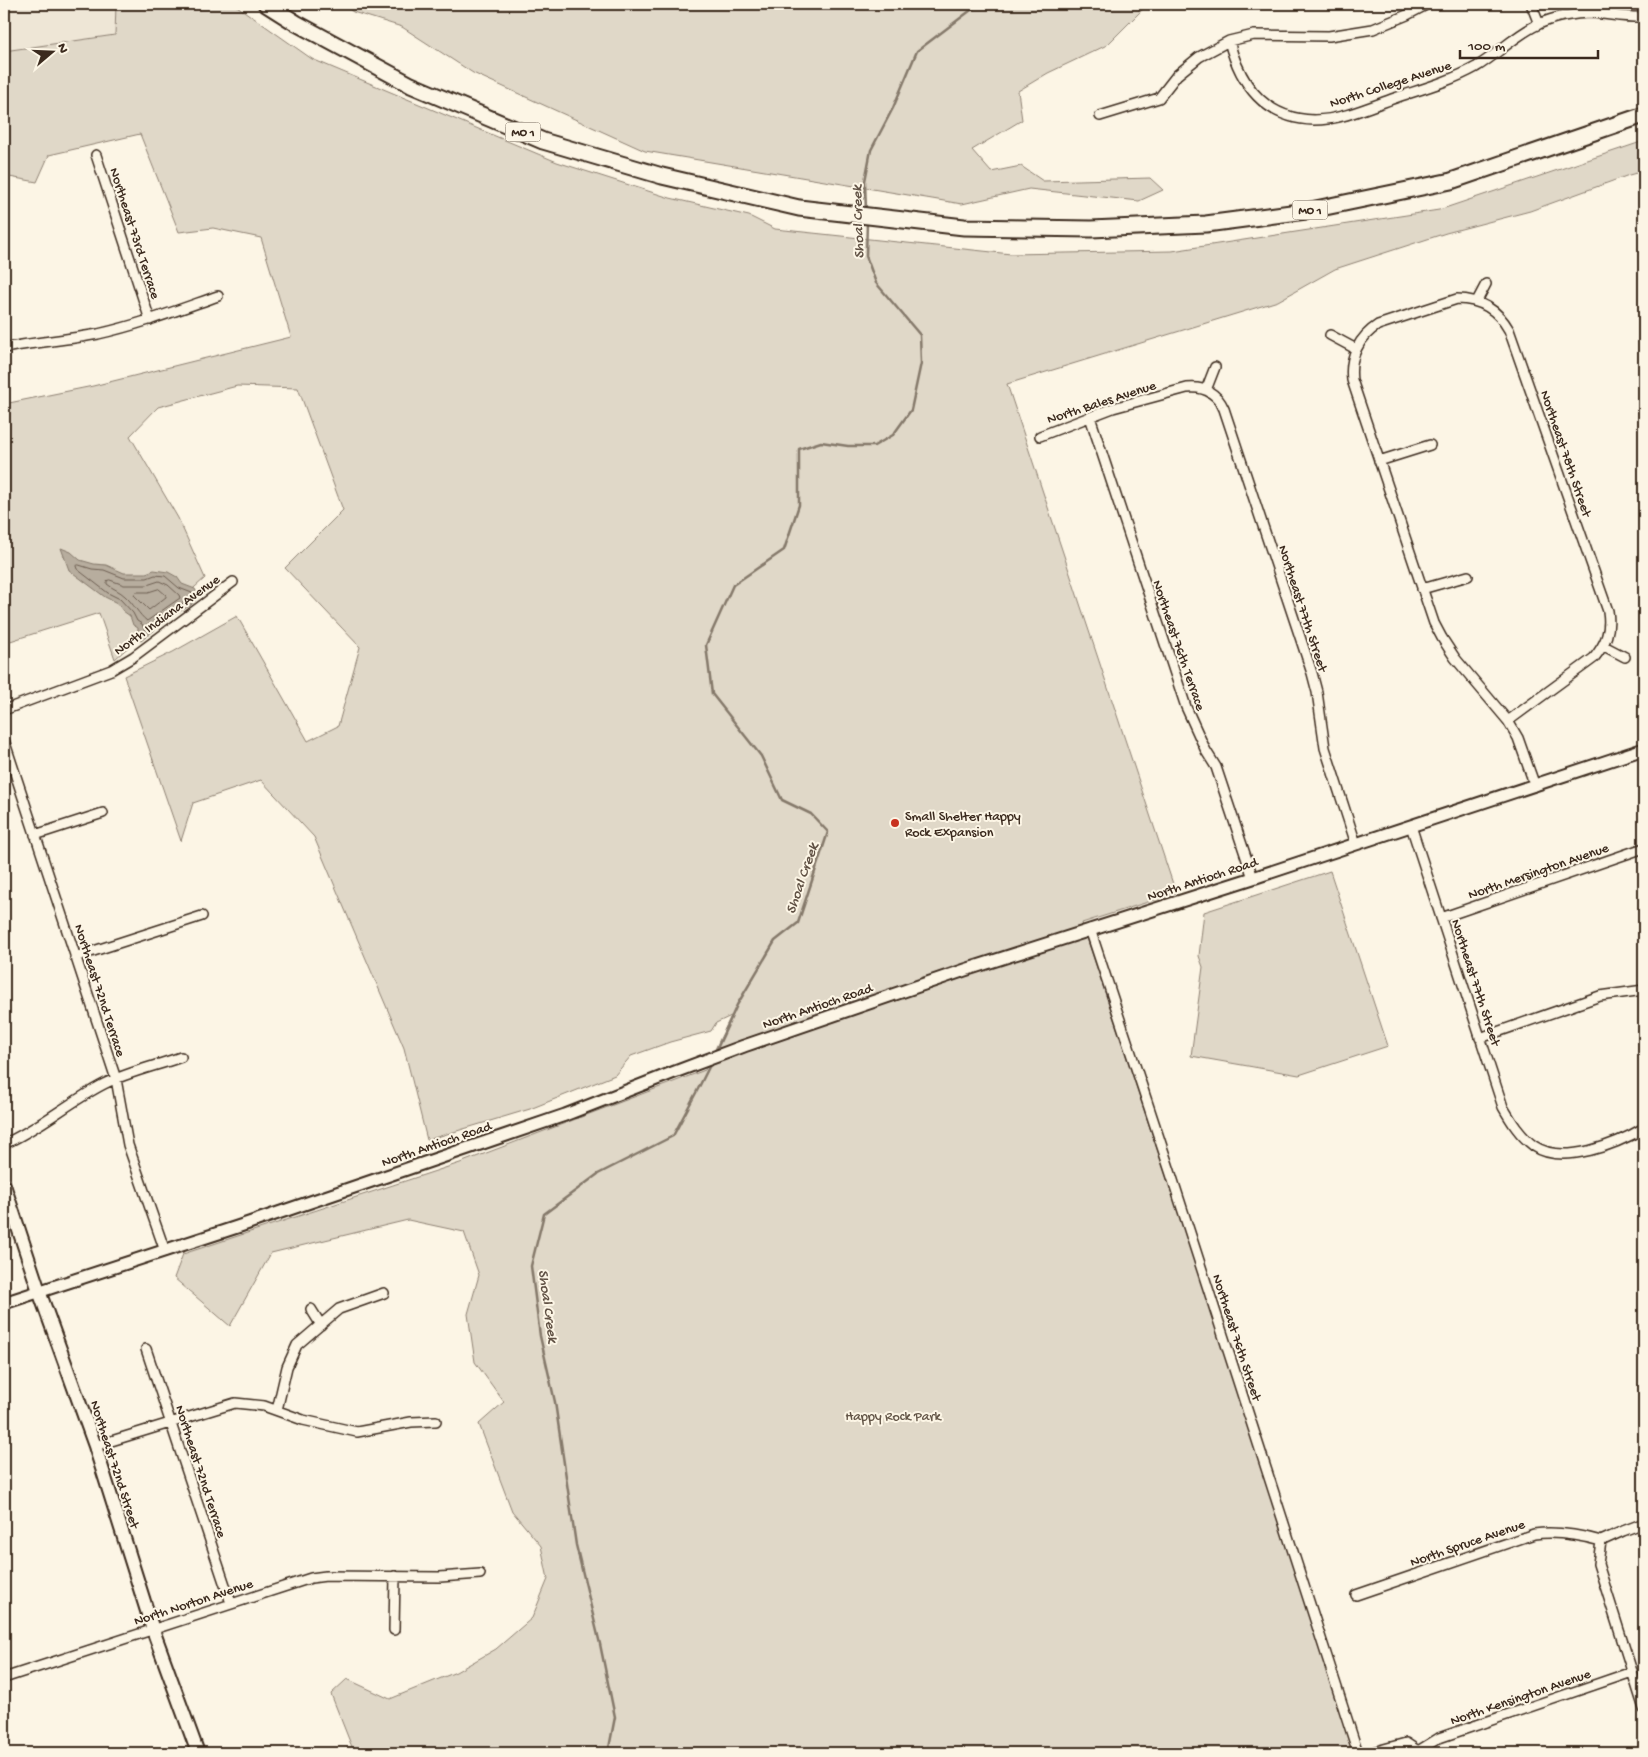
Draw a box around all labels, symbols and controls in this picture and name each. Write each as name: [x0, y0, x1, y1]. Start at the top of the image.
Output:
north arrow: [28, 28, 78, 78]
scale bar: [1460, 28, 1598, 60]
text: 100 m: [1467, 38, 1506, 56]
text: N: [52, 41, 71, 56]
street label: North College Avenue: [1328, 57, 1454, 113]
road number: MO 1: [506, 122, 540, 142]
street label: Northeast 73rd Terrace: [104, 166, 163, 302]
water label: Shoal Creek: [849, 184, 869, 259]
road number: MO 1: [1292, 200, 1328, 220]
street label: North Bales Avenue: [1045, 377, 1159, 429]
street label: Northeast 78th Street: [1535, 388, 1595, 520]
street label: Northeast 77th Street: [1273, 543, 1331, 675]
street label: North Indiana Avenue: [111, 571, 224, 660]
street label: Northeast 76th Terrace: [1147, 578, 1208, 714]
place label: Small Shelter Happy Rock Expansion: [905, 809, 1021, 842]
marker: Small Shelter Happy Rock Expansion: [889, 817, 901, 829]
water label: Shoal Creek: [782, 840, 824, 916]
street label: North Mersington Avenue: [1466, 840, 1612, 904]
street label: North Antioch Road: [1145, 854, 1262, 906]
street label: Northeast 77th Street: [1446, 917, 1504, 1049]
street label: Northeast 72nd Terrace: [69, 922, 128, 1060]
street label: North Antioch Road: [761, 980, 877, 1034]
street label: North Antioch Road: [380, 1118, 496, 1172]
water label: Shoal Creek: [533, 1269, 561, 1345]
street label: Northeast 76th Street: [1207, 1272, 1265, 1404]
street label: Northeast 72nd Street: [85, 1399, 143, 1532]
street label: Northeast 72nd Terrace: [170, 1403, 229, 1541]
park label: Happy Rock Park: [845, 1409, 942, 1426]
street label: North Spruce Avenue: [1408, 1517, 1528, 1572]
street label: North Norton Avenue: [132, 1576, 256, 1631]
street label: North Kensington Avenue: [1448, 1666, 1594, 1730]

